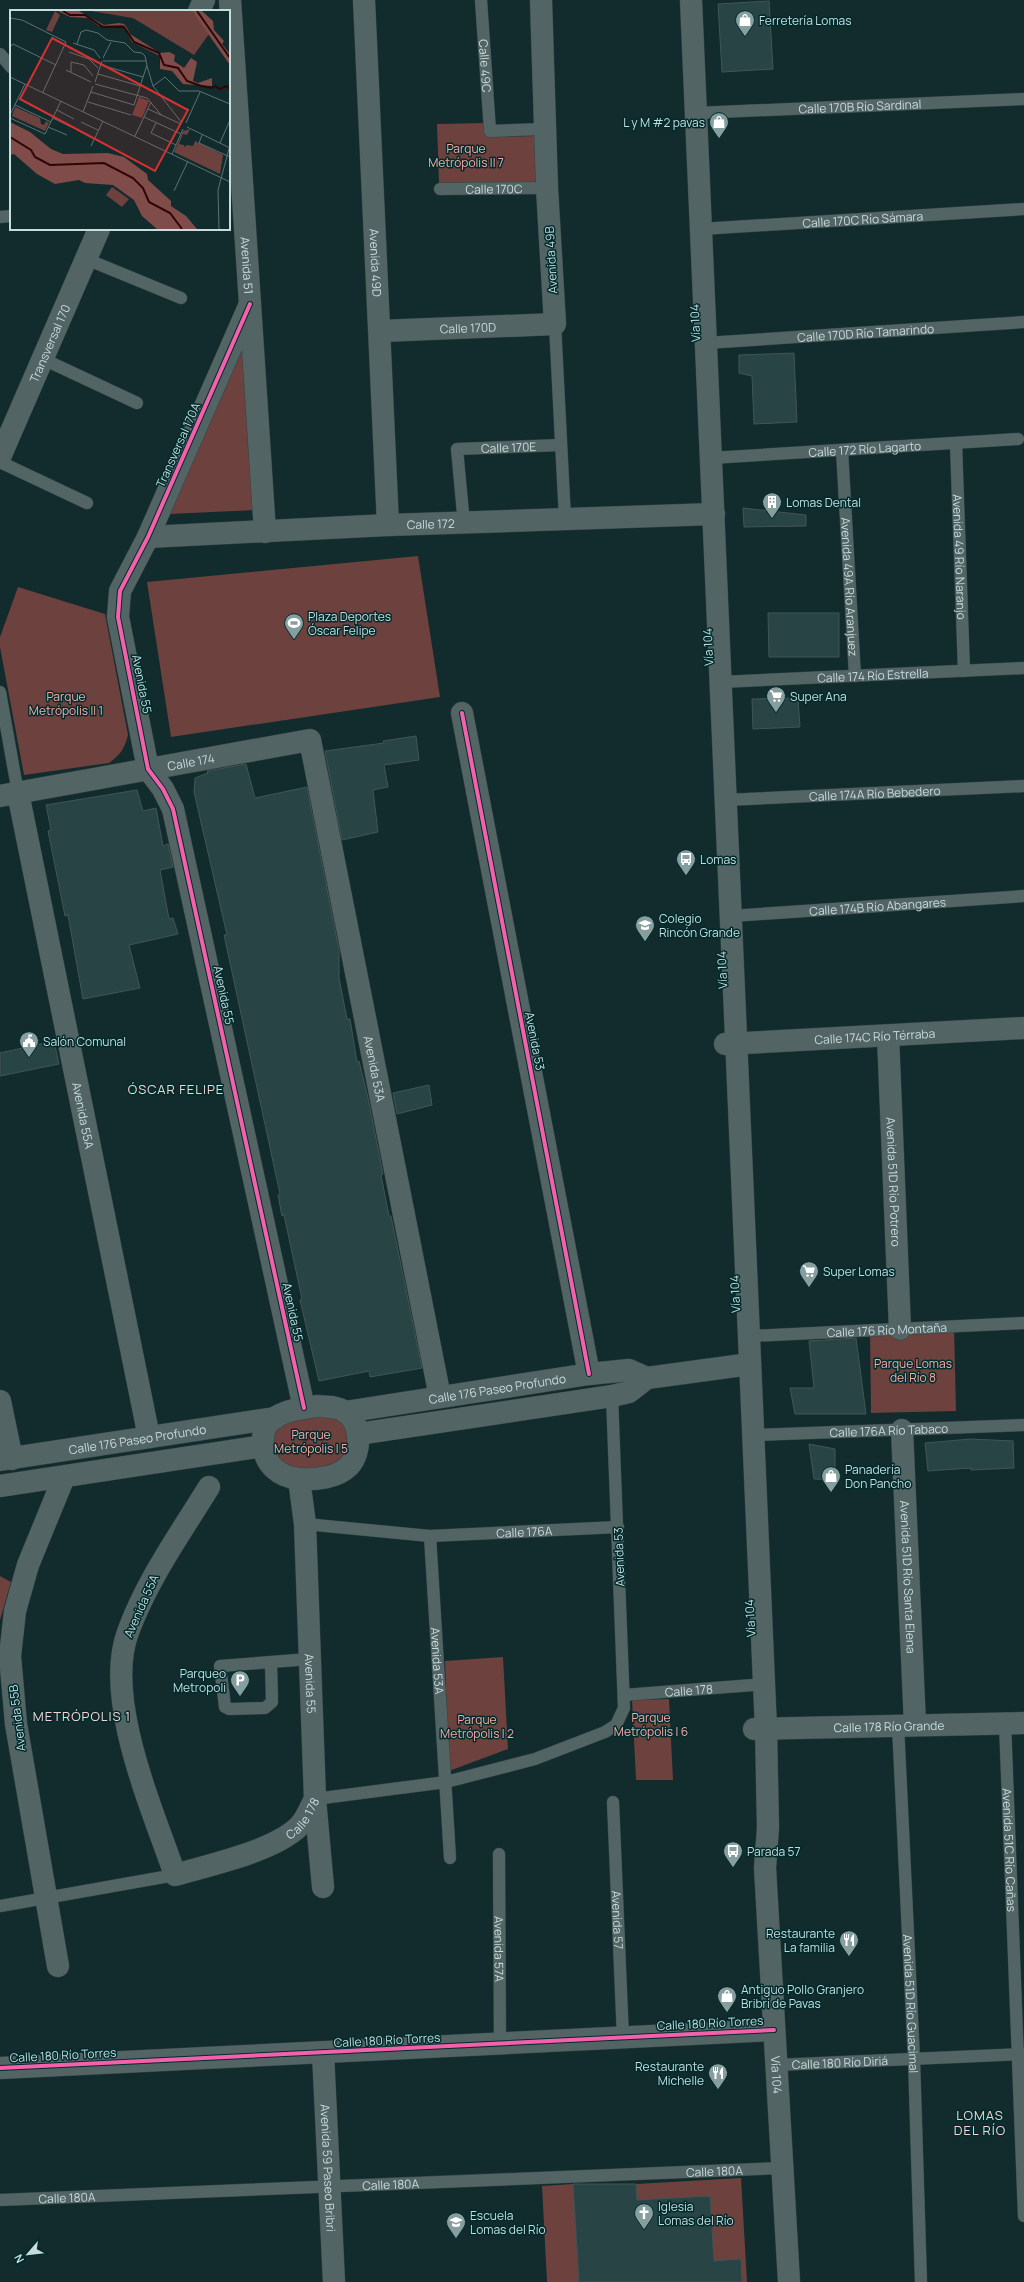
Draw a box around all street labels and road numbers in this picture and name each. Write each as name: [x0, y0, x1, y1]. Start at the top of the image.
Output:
street label: Calle 49C: [475, 39, 496, 93]
street label: Calle 170B Río Sardinal: [798, 95, 922, 117]
street label: Calle 170C: [465, 180, 523, 197]
street label: Calle 170C Río Sámara: [802, 207, 924, 231]
street label: Avenida 49B: [541, 226, 561, 294]
street label: Avenida 49D: [366, 228, 386, 297]
street label: Avenida 51: [237, 236, 258, 295]
street label: Transversal 170: [25, 301, 74, 385]
street label: Vía 104: [686, 304, 704, 342]
street label: Calle 170D: [439, 318, 496, 337]
street label: Calle 170D Río Tamarindo: [797, 319, 935, 345]
street label: Transversal 170A: [152, 399, 204, 490]
street label: Calle 170E: [481, 437, 537, 457]
street label: Calle 172 Río Lagarto: [808, 437, 922, 460]
street label: Avenida 49 Río Naranjo: [949, 494, 971, 620]
street label: Calle 172: [406, 514, 455, 533]
street label: Avenida 49A Río Aranjuez: [837, 517, 862, 657]
street label: Vía 104: [699, 628, 717, 666]
street label: Avenida 55: [128, 653, 156, 715]
street label: Calle 174 Río Estrella: [817, 664, 929, 686]
street label: Calle 174: [166, 749, 216, 774]
street label: Calle 174A Río Bebedero: [809, 781, 941, 805]
street label: Calle 174B Río Abangares: [809, 893, 947, 919]
street label: Vía 104: [713, 951, 731, 989]
street label: Avenida 55: [209, 964, 239, 1026]
street label: Avenida 53: [521, 1010, 549, 1072]
street label: Calle 174C Río Térraba: [814, 1024, 936, 1048]
street label: Avenida 53A: [360, 1034, 390, 1104]
street label: Avenida 55A: [69, 1081, 99, 1151]
street label: Avenida 51D Río Potrero: [883, 1117, 905, 1247]
street label: Vía 104: [726, 1275, 744, 1313]
street label: Avenida 55: [278, 1281, 308, 1343]
street label: Calle 176 Río Montaña: [826, 1318, 947, 1341]
street label: Calle 176 Paseo Profundo: [427, 1369, 567, 1407]
street label: Calle 176A Río Tabaco: [829, 1419, 949, 1441]
street label: Calle 176 Paseo Profundo: [68, 1420, 207, 1458]
street label: Avenida 51D Río Santa Elena: [897, 1500, 920, 1654]
street label: Calle 176A: [496, 1522, 553, 1541]
street label: Avenida 53: [609, 1527, 629, 1587]
street label: Avenida 55A: [120, 1571, 163, 1640]
street label: Vía 104: [741, 1599, 759, 1637]
street label: Avenida 53A: [427, 1627, 448, 1695]
street label: Avenida 55: [301, 1653, 320, 1714]
street label: Calle 178: [664, 1680, 713, 1700]
street label: Avenida 55B: [4, 1684, 30, 1752]
street label: Calle 178 Río Grande: [833, 1716, 945, 1736]
street label: Avenida 51C Río Cañas: [999, 1788, 1021, 1912]
street label: Calle 178: [282, 1794, 323, 1843]
street label: Avenida 57: [608, 1890, 628, 1950]
street label: Avenida 57A: [491, 1916, 508, 1982]
street label: Avenida 51D Río Guacimal: [900, 1934, 923, 2073]
street label: Calle 180 Río Torres: [656, 2012, 764, 2034]
street label: Calle 180 Río Torres: [333, 2029, 441, 2051]
street label: Calle 180 Río Torres: [9, 2044, 117, 2066]
street label: Calle 180 Río Diriá: [791, 2052, 888, 2073]
street label: Vía 104: [767, 2055, 787, 2094]
street label: Avenida 59 Paseo Bribri: [317, 2104, 340, 2232]
street label: Calle 180A: [686, 2161, 744, 2180]
street label: Calle 180A: [362, 2174, 420, 2194]
street label: Calle 180A: [38, 2188, 96, 2207]

